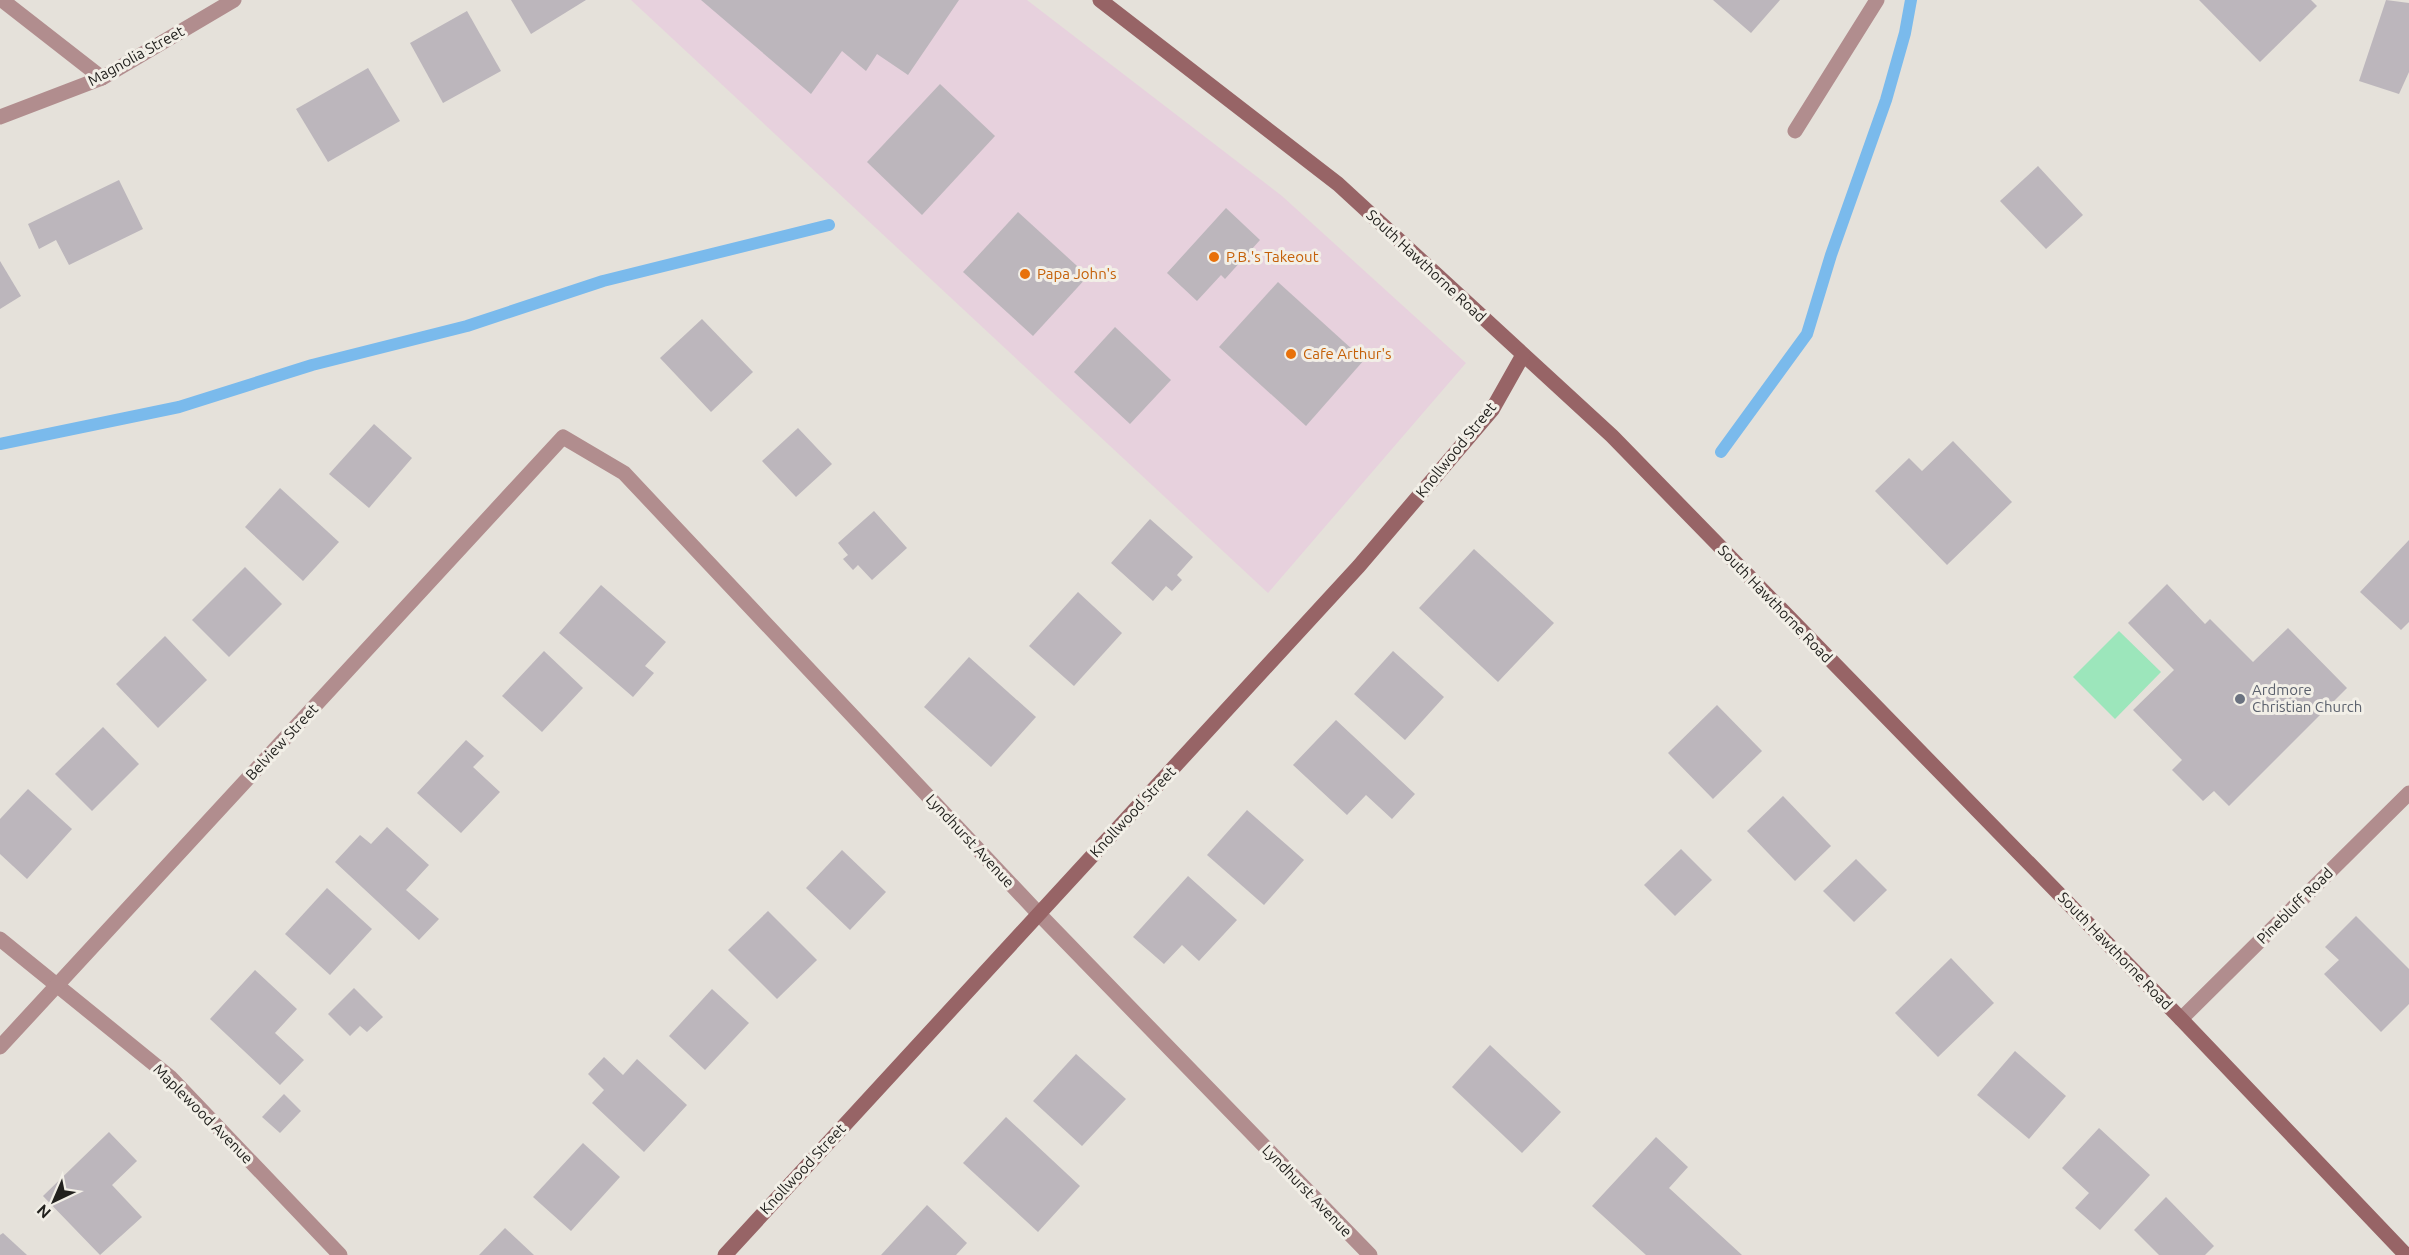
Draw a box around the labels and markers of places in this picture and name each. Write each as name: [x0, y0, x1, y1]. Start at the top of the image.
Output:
place label: P.B.'s Takeout: [1226, 248, 1319, 265]
marker: P.B.'s Takeout: [1207, 250, 1221, 264]
place label: Papa John's: [1037, 265, 1117, 282]
marker: Papa John's: [1018, 267, 1032, 281]
place label: Cafe Arthur's: [1303, 345, 1392, 362]
marker: Cafe Arthur's: [1284, 347, 1298, 361]
place label: Ardmore Christian Church: [2252, 681, 2362, 715]
marker: Ardmore Christian Church: [2233, 692, 2247, 706]

